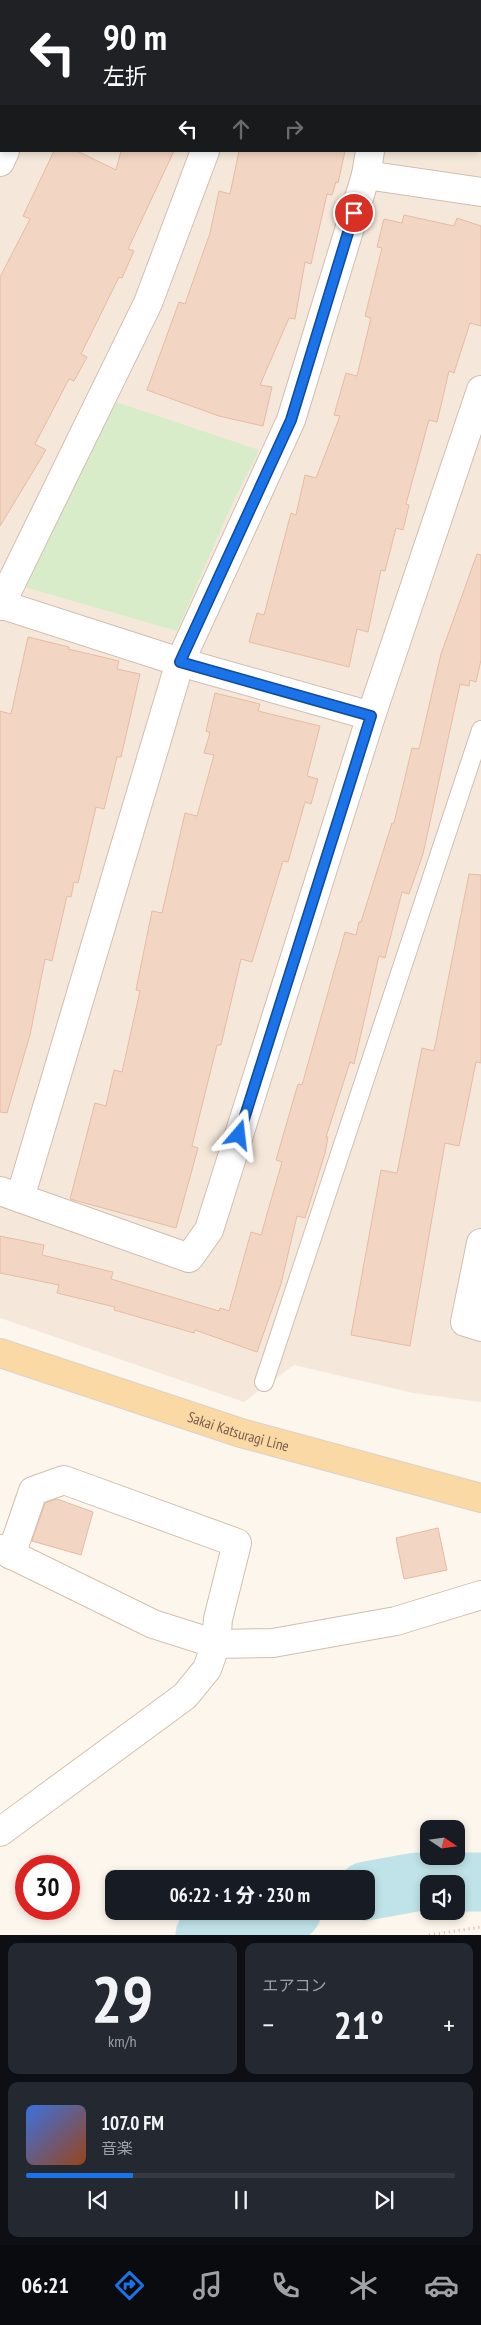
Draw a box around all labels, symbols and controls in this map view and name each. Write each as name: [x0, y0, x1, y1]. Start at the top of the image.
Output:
text: 90 m: [103, 14, 167, 60]
icon: left: [20, 20, 85, 85]
text: 左折: [103, 62, 147, 90]
icon: left: [174, 115, 202, 143]
icon: ahead: [227, 115, 255, 143]
icon: right: [280, 115, 308, 143]
pin: [333, 192, 375, 234]
icon: arrive: [340, 199, 368, 227]
position arrow: [212, 1108, 264, 1160]
street label: Sakai Katsuragi Line: [185, 1407, 291, 1455]
north arrow: [420, 1820, 465, 1865]
map controls: [420, 1820, 465, 1920]
speed limit sign: 30: [15, 1855, 80, 1920]
button: sound: [420, 1875, 465, 1920]
text: 06:22 · 1 分 · 230 m: [170, 1883, 310, 1907]
text: 29: [91, 1956, 153, 2040]
text: エアコン: [263, 1975, 327, 1995]
text: 21°: [334, 2000, 384, 2049]
text: −: [263, 2006, 274, 2043]
text: +: [443, 2006, 455, 2043]
text: km/h: [108, 2031, 136, 2051]
text: 107.0 FM: [101, 2111, 164, 2135]
text: 音楽: [101, 2138, 133, 2158]
icon: previous: [84, 2186, 112, 2214]
icon: pause: [227, 2186, 255, 2214]
icon: next: [370, 2186, 398, 2214]
icon: directions: [112, 2268, 147, 2303]
icon: music: [190, 2268, 225, 2303]
icon: phone: [268, 2268, 303, 2303]
icon: climate: [346, 2268, 381, 2303]
icon: car: [424, 2268, 459, 2303]
text: 06:21: [22, 2271, 69, 2299]

